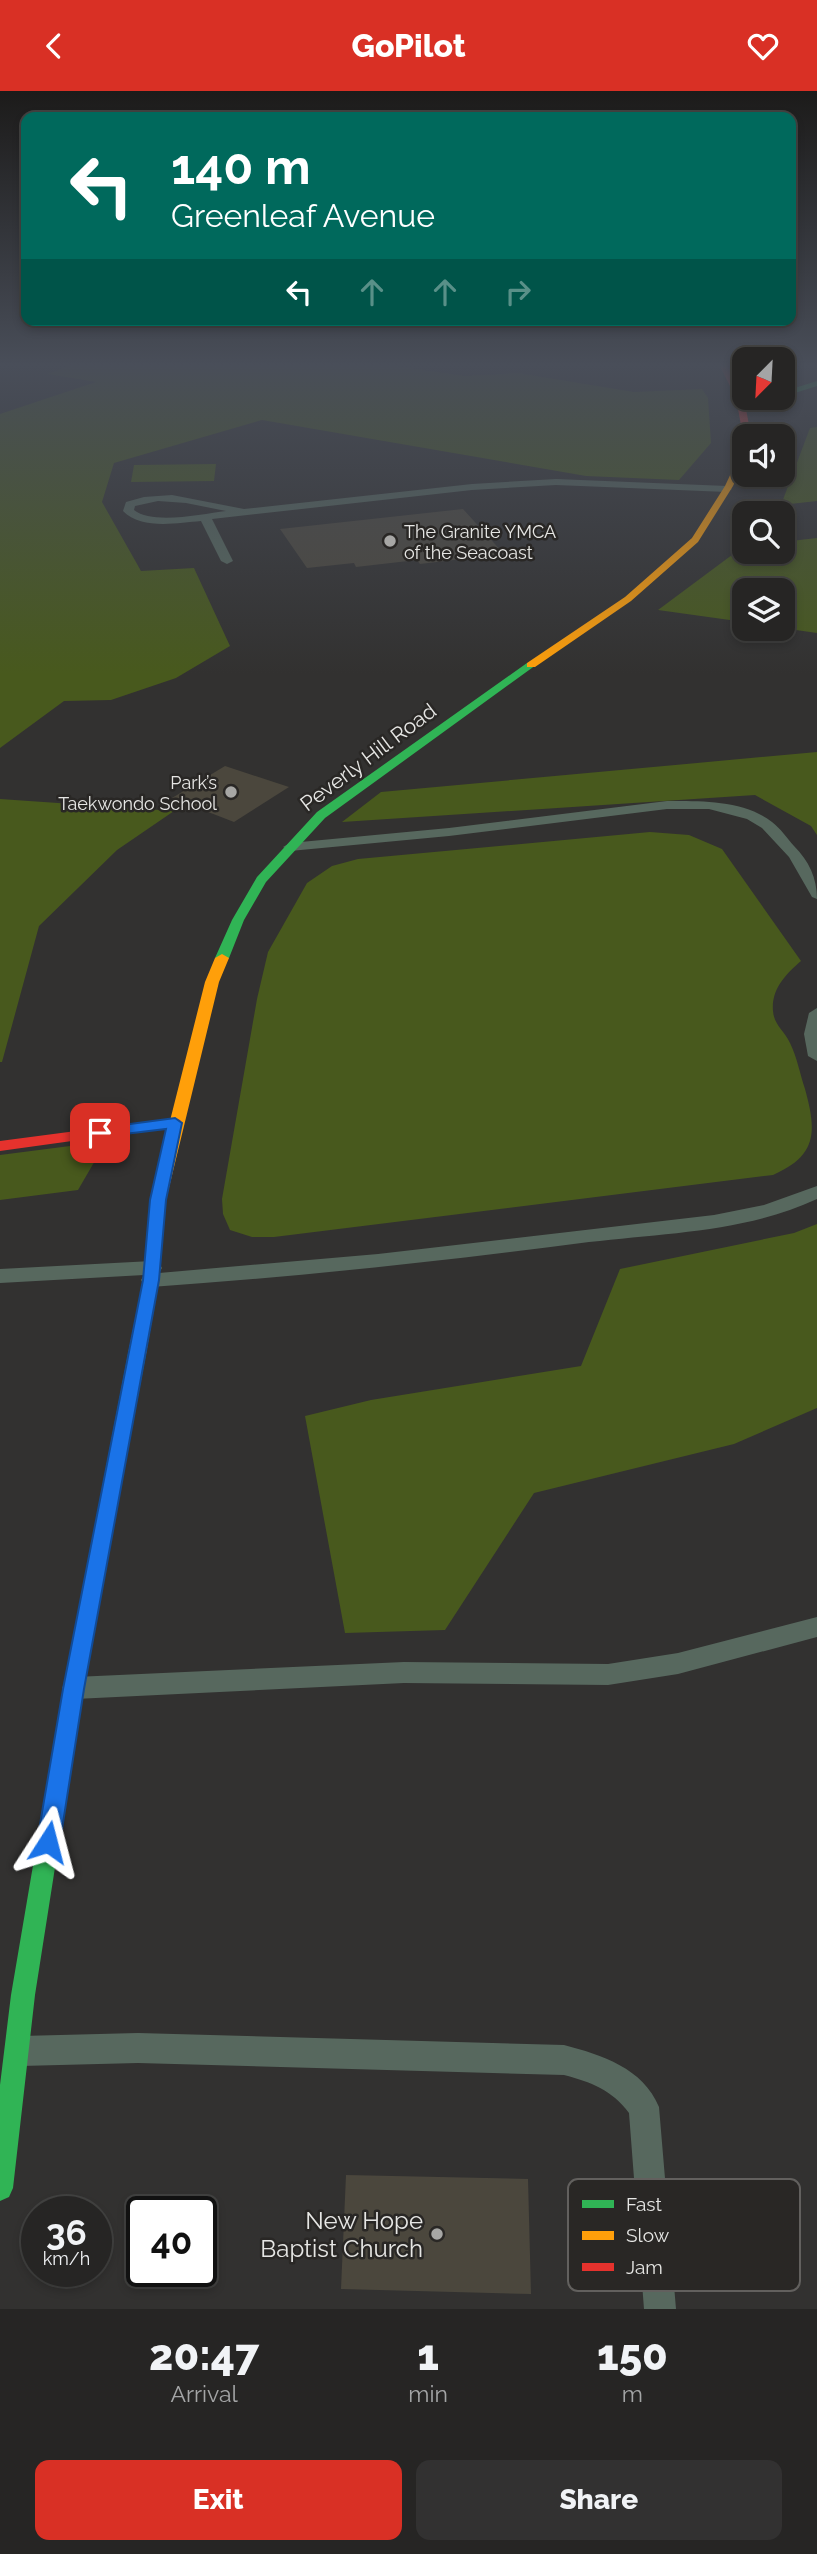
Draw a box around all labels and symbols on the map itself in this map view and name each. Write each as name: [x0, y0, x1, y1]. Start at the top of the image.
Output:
north arrow: [732, 347, 794, 409]
place label: The Granite YMCA of the Seacoast: [404, 521, 556, 563]
marker: The Granite YMCA of the Seacoast: [382, 533, 398, 549]
street label: Peverly Hill Road: [295, 698, 441, 816]
place label: Park’s Taekwondo School: [58, 772, 217, 814]
marker: Park’s Taekwondo School: [223, 784, 239, 800]
pin: [70, 1103, 130, 1163]
position arrow: [11, 1805, 85, 1879]
legend: [568, 2179, 800, 2291]
text: Fast: [626, 2193, 662, 2215]
speed limit sign: 40: [126, 2196, 217, 2287]
place label: New Hope Baptist Church: [260, 2206, 423, 2263]
text: Slow: [626, 2224, 670, 2246]
marker: New Hope Baptist Church: [429, 2226, 445, 2242]
text: Jam: [626, 2256, 663, 2278]

